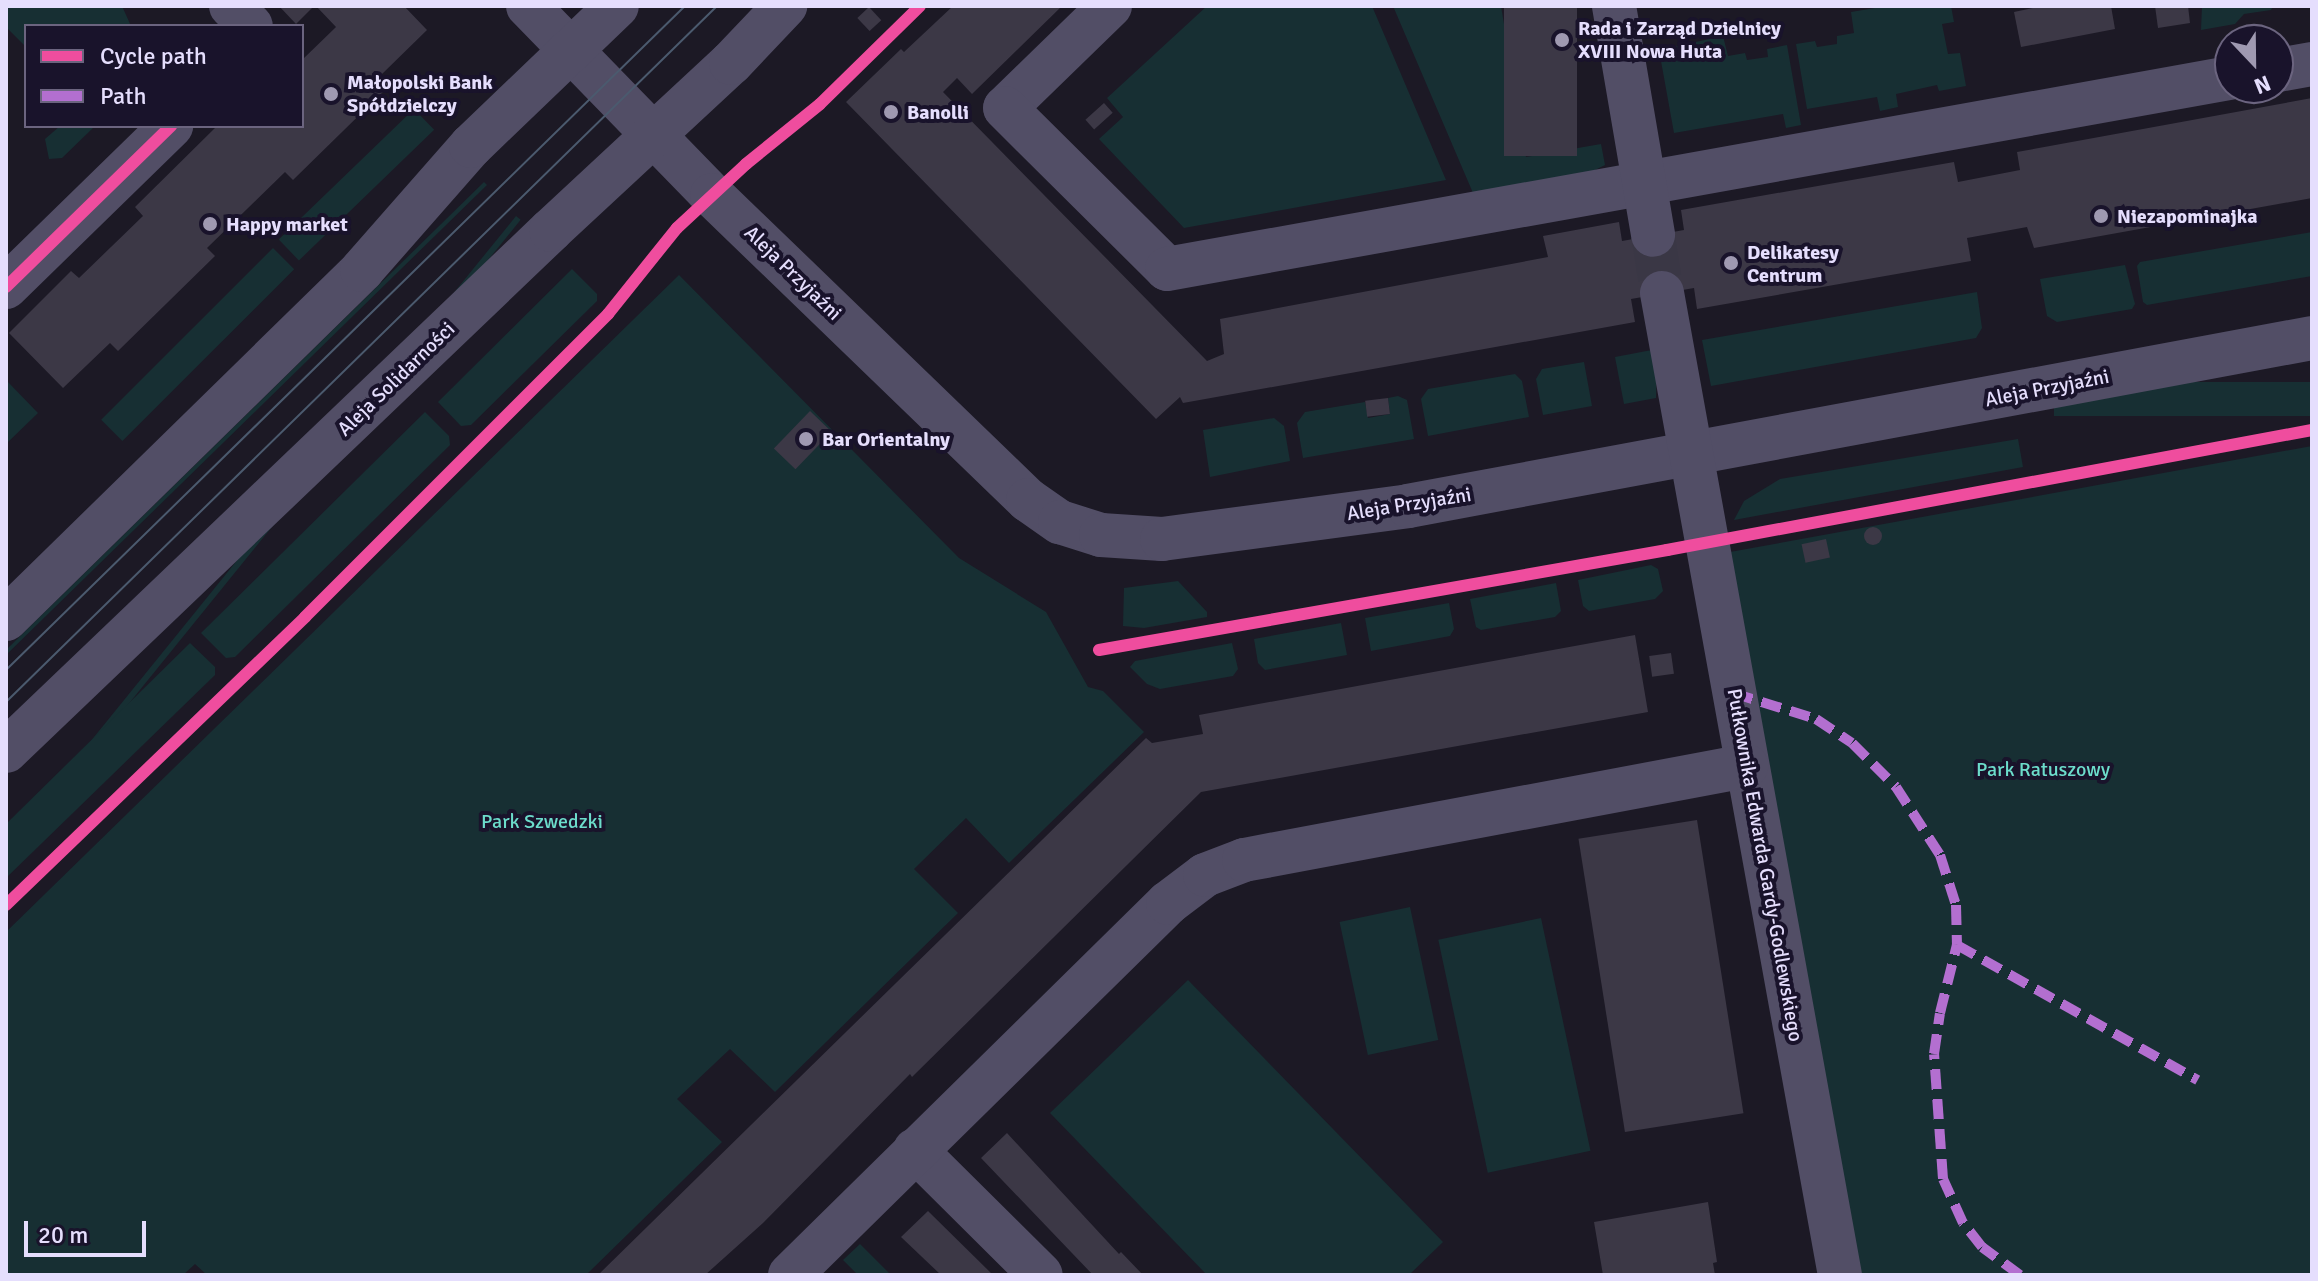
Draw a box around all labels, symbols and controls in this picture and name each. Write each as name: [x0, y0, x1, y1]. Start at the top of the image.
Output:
place label: Rada i Zarząd Dzielnicy XVIII Nowa Huta: [1578, 16, 1781, 63]
legend: [24, 24, 304, 128]
north arrow: [2214, 24, 2294, 104]
marker: Rada i Zarząd Dzielnicy XVIII Nowa Huta: [1553, 31, 1571, 49]
text: Cycle path: [100, 41, 207, 71]
text: N: [2250, 69, 2275, 100]
place label: Małopolski Bank Spółdzielczy: [347, 70, 493, 117]
text: Path: [100, 81, 146, 111]
marker: Małopolski Bank Spółdzielczy: [322, 85, 340, 103]
place label: Banolli: [907, 100, 969, 124]
marker: Banolli: [882, 103, 900, 121]
place label: Niezapominajka: [2117, 204, 2257, 228]
marker: Niezapominajka: [2092, 207, 2110, 225]
place label: Happy market: [226, 212, 348, 236]
marker: Happy market: [201, 215, 219, 233]
street label: Aleja Przyjaźni: [739, 221, 847, 325]
place label: Delikatesy Centrum: [1747, 240, 1839, 287]
marker: Delikatesy Centrum: [1722, 254, 1740, 272]
street label: Aleja Solidarności: [332, 317, 460, 441]
street label: Aleja Przyjaźni: [1983, 364, 2111, 412]
place label: Bar Orientalny: [822, 427, 950, 451]
marker: Bar Orientalny: [797, 430, 815, 448]
street label: Aleja Przyjaźni: [1345, 482, 1473, 526]
street label: Pułkownika Edwarda Gardy-Godlewskiego: [1722, 687, 1808, 1043]
park label: Park Ratuszowy: [1976, 757, 2110, 781]
park label: Park Szwedzki: [481, 809, 603, 833]
scale bar: [28, 1205, 150, 1255]
text: 20 m: [38, 1220, 88, 1250]

